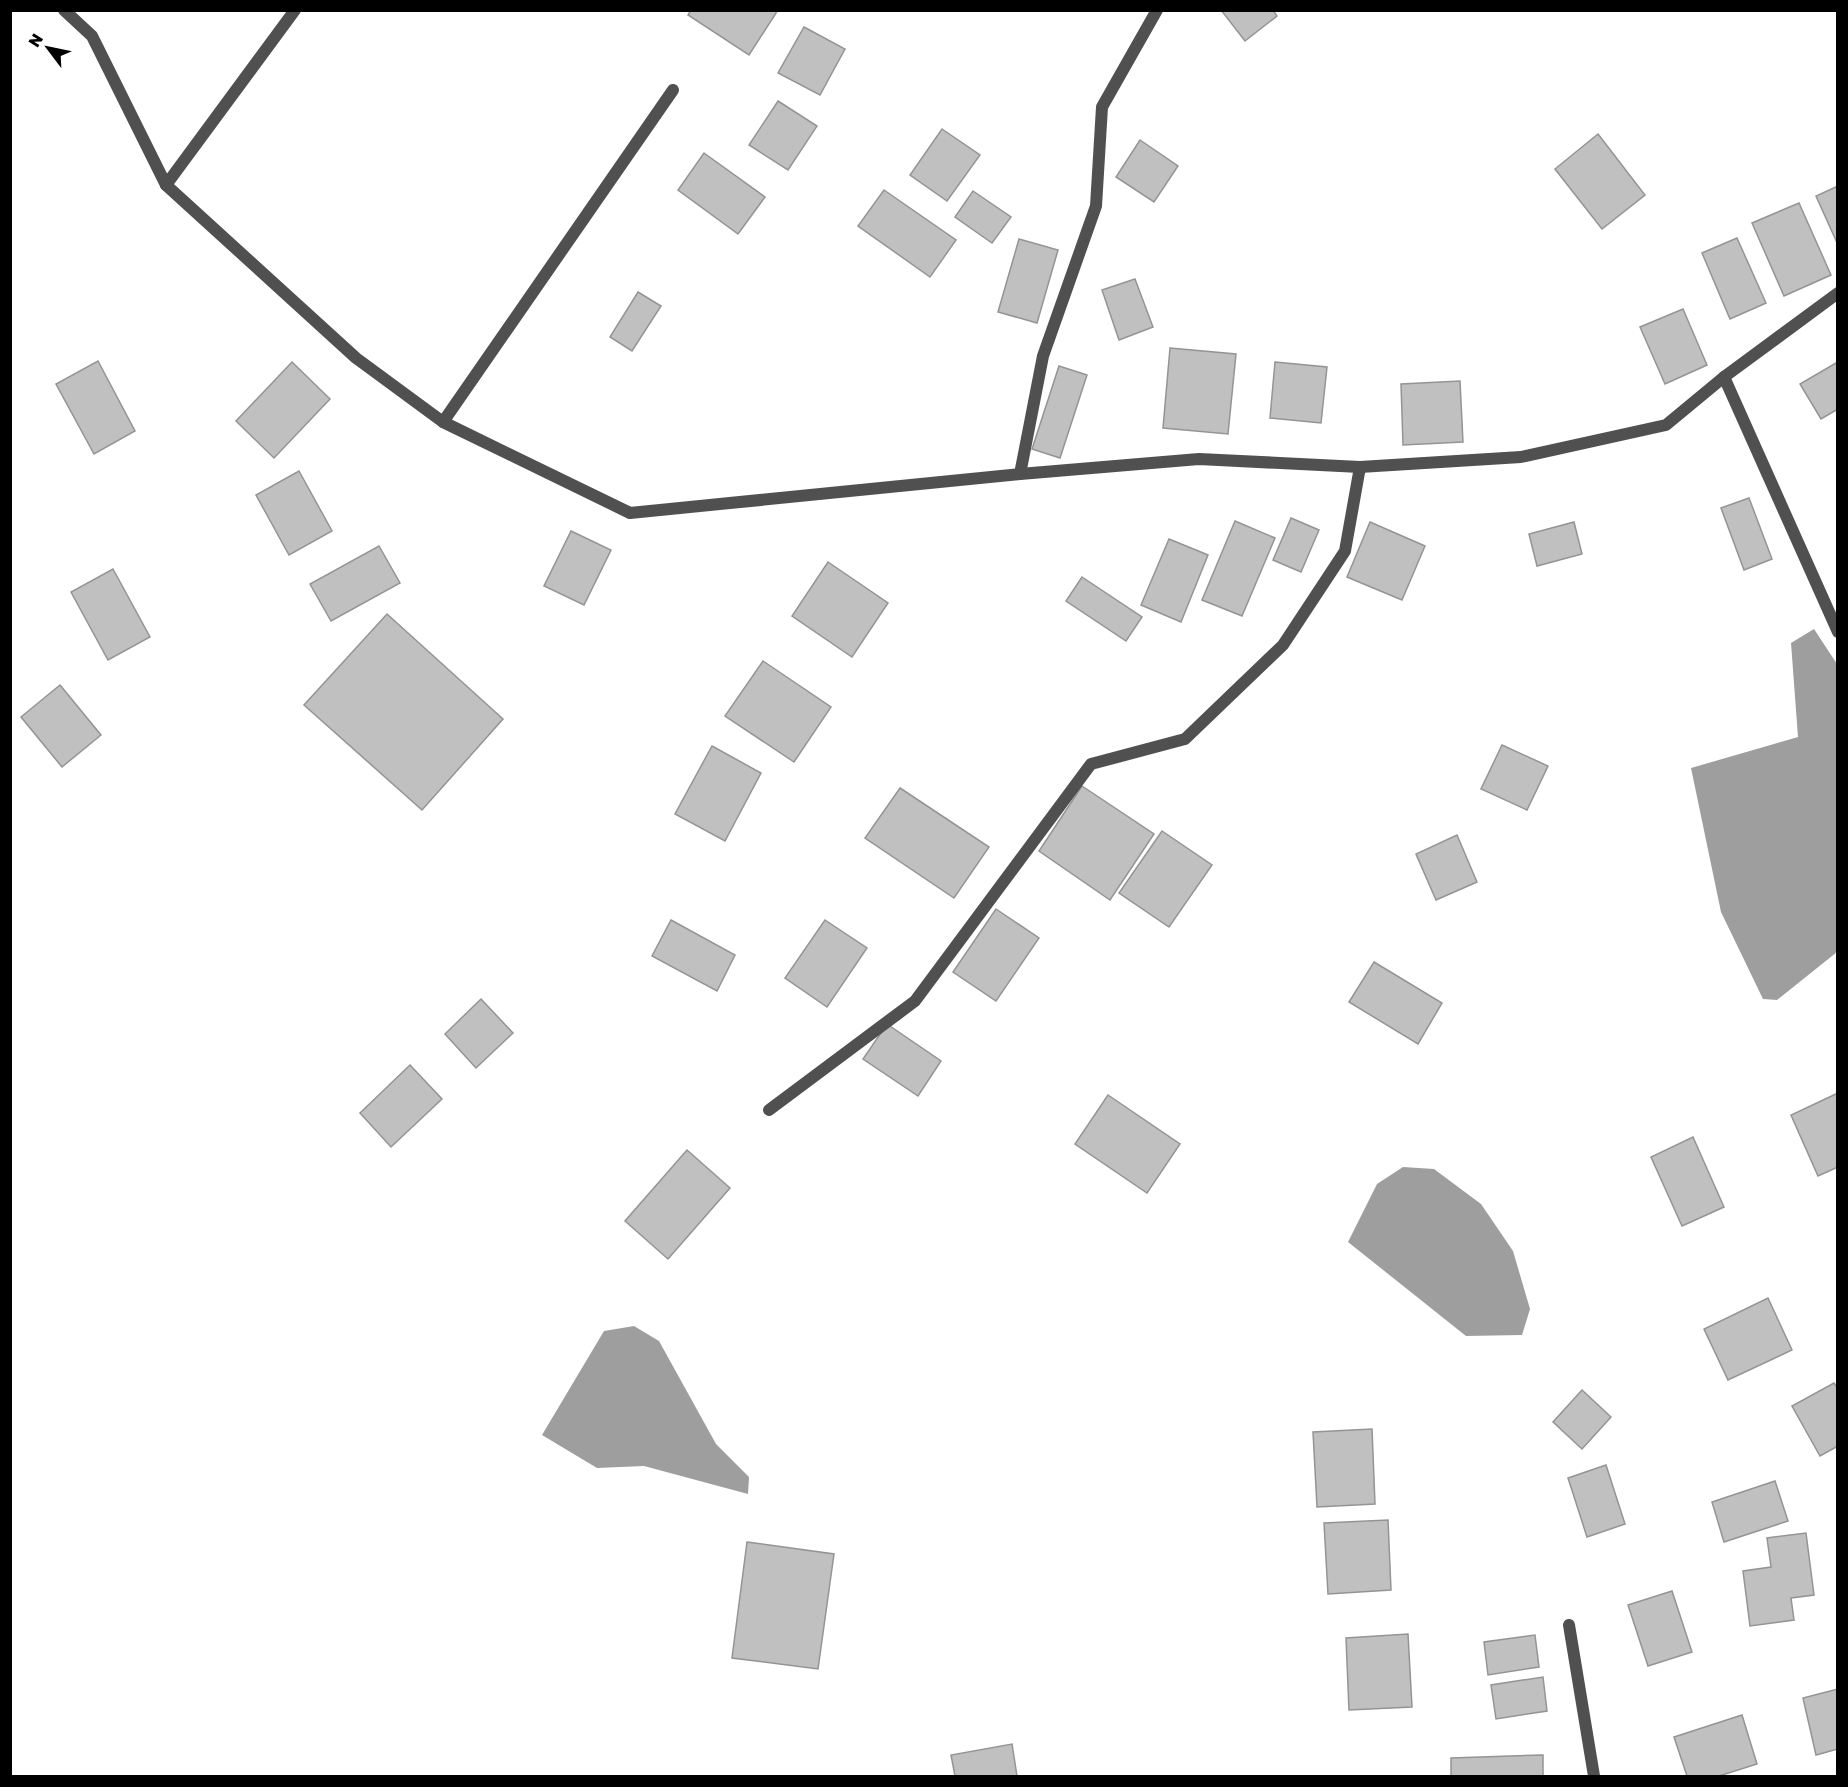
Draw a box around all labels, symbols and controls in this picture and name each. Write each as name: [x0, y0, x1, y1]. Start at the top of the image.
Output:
north arrow: [18, 18, 78, 78]
text: N: [24, 30, 47, 51]

